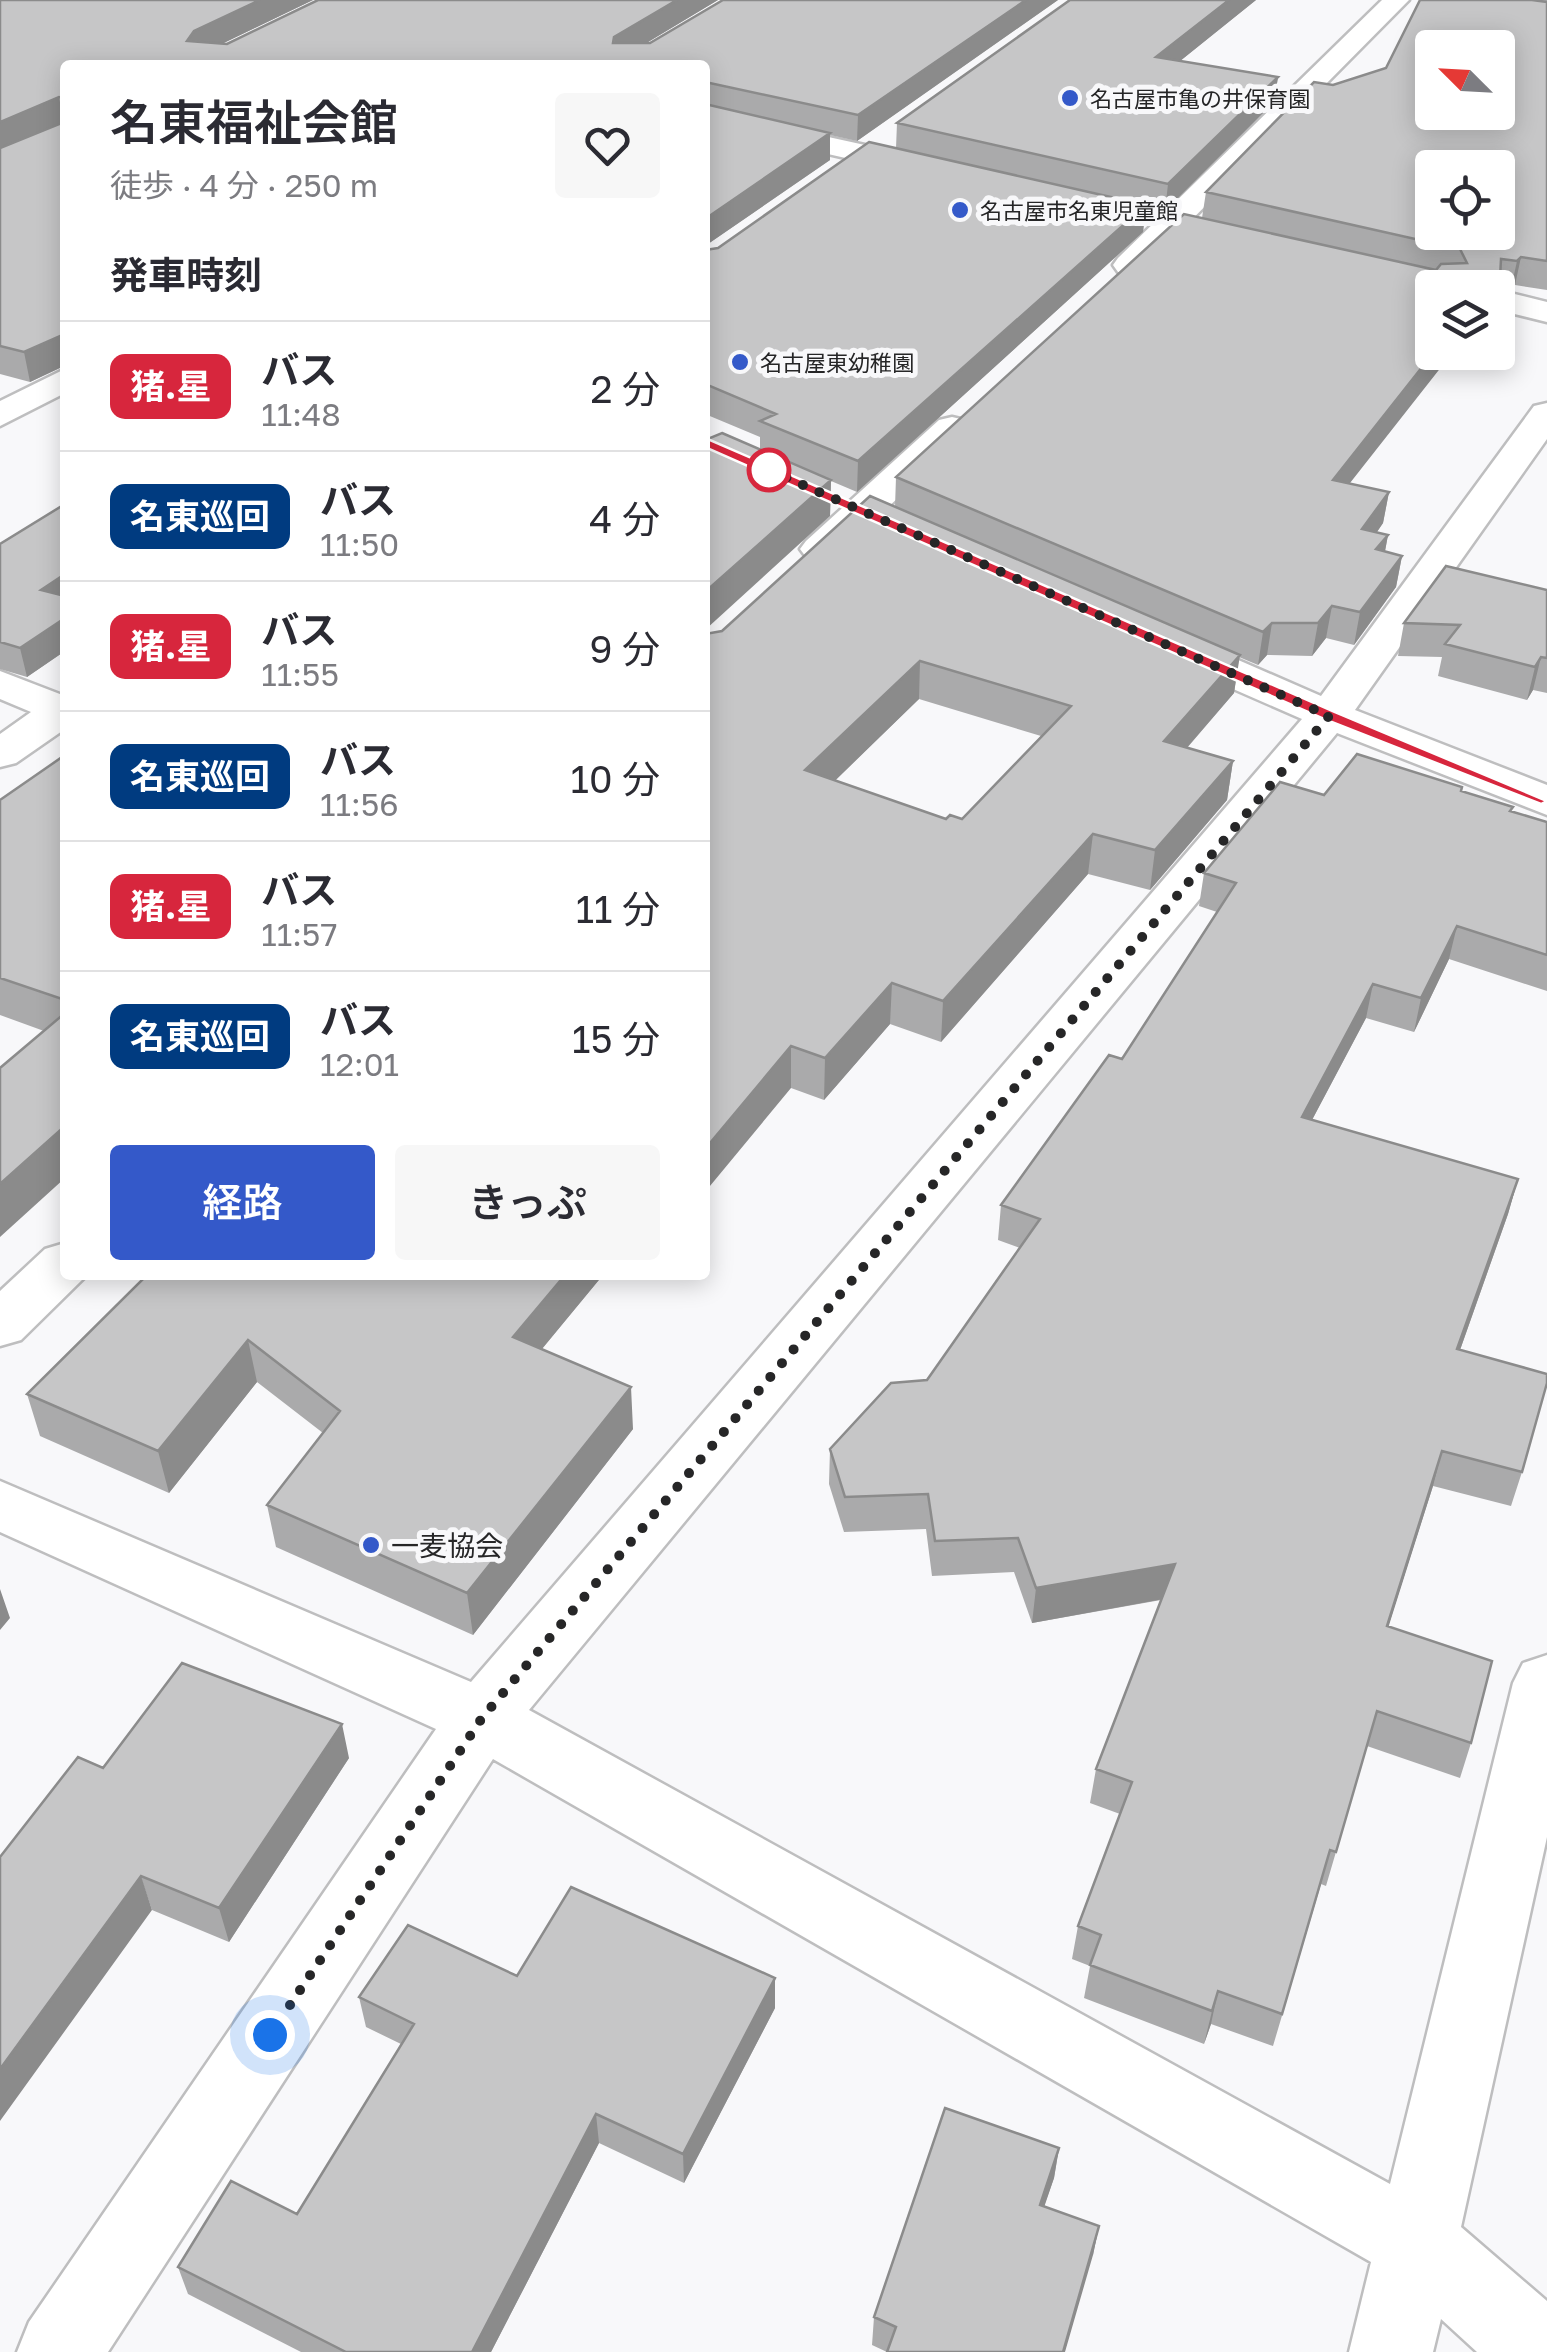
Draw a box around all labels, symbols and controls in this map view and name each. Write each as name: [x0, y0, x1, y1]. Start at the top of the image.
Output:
north arrow: [1415, 30, 1515, 130]
map controls: [1415, 30, 1515, 370]
place label: 名古屋市亀の井保育園: [1090, 85, 1310, 112]
marker: 名古屋市亀の井保育園: [1059, 87, 1081, 109]
text: 名東福祉会館: [110, 93, 398, 151]
button: heart: [555, 93, 660, 198]
button: locate: [1415, 150, 1515, 250]
text: 徒歩 · 4 分 · 250 m: [110, 166, 378, 204]
place label: 名古屋市名東児童館: [980, 197, 1178, 224]
marker: 名古屋市名東児童館: [949, 199, 971, 221]
text: 発車時刻: [110, 252, 262, 297]
button: layers: [1415, 270, 1515, 370]
text: バス: [261, 347, 337, 392]
place label: 名古屋東幼稚園: [760, 349, 914, 376]
marker: 名古屋東幼稚園: [729, 351, 751, 373]
text: 猪.星: [130, 365, 211, 407]
text: 2 分: [590, 366, 660, 411]
text: 11:48: [261, 395, 341, 433]
unlabelled marker: [748, 449, 790, 491]
text: バス: [320, 477, 396, 522]
text: 名東巡回: [130, 495, 270, 537]
text: 4 分: [589, 496, 660, 541]
text: 11:50: [320, 525, 399, 563]
text: バス: [261, 607, 337, 652]
text: 猪.星: [130, 625, 211, 667]
text: 9 分: [590, 626, 660, 671]
text: 11:55: [261, 655, 339, 693]
text: バス: [320, 737, 396, 782]
text: 名東巡回: [130, 755, 270, 797]
text: 10 分: [571, 756, 660, 801]
text: 11:56: [320, 785, 399, 823]
text: バス: [261, 867, 337, 912]
text: 猪.星: [130, 885, 211, 927]
text: 11 分: [576, 886, 660, 931]
text: 11:57: [261, 915, 337, 953]
text: バス: [320, 997, 396, 1042]
text: 名東巡回: [130, 1015, 270, 1057]
text: 15 分: [572, 1016, 660, 1061]
text: 12:01: [320, 1045, 399, 1083]
button: 経路: [110, 1145, 375, 1260]
button: きっぷ: [395, 1145, 660, 1260]
place label: 一麦協会: [391, 1529, 503, 1562]
marker: 一麦協会: [360, 1534, 382, 1556]
your location: [245, 2010, 295, 2060]

